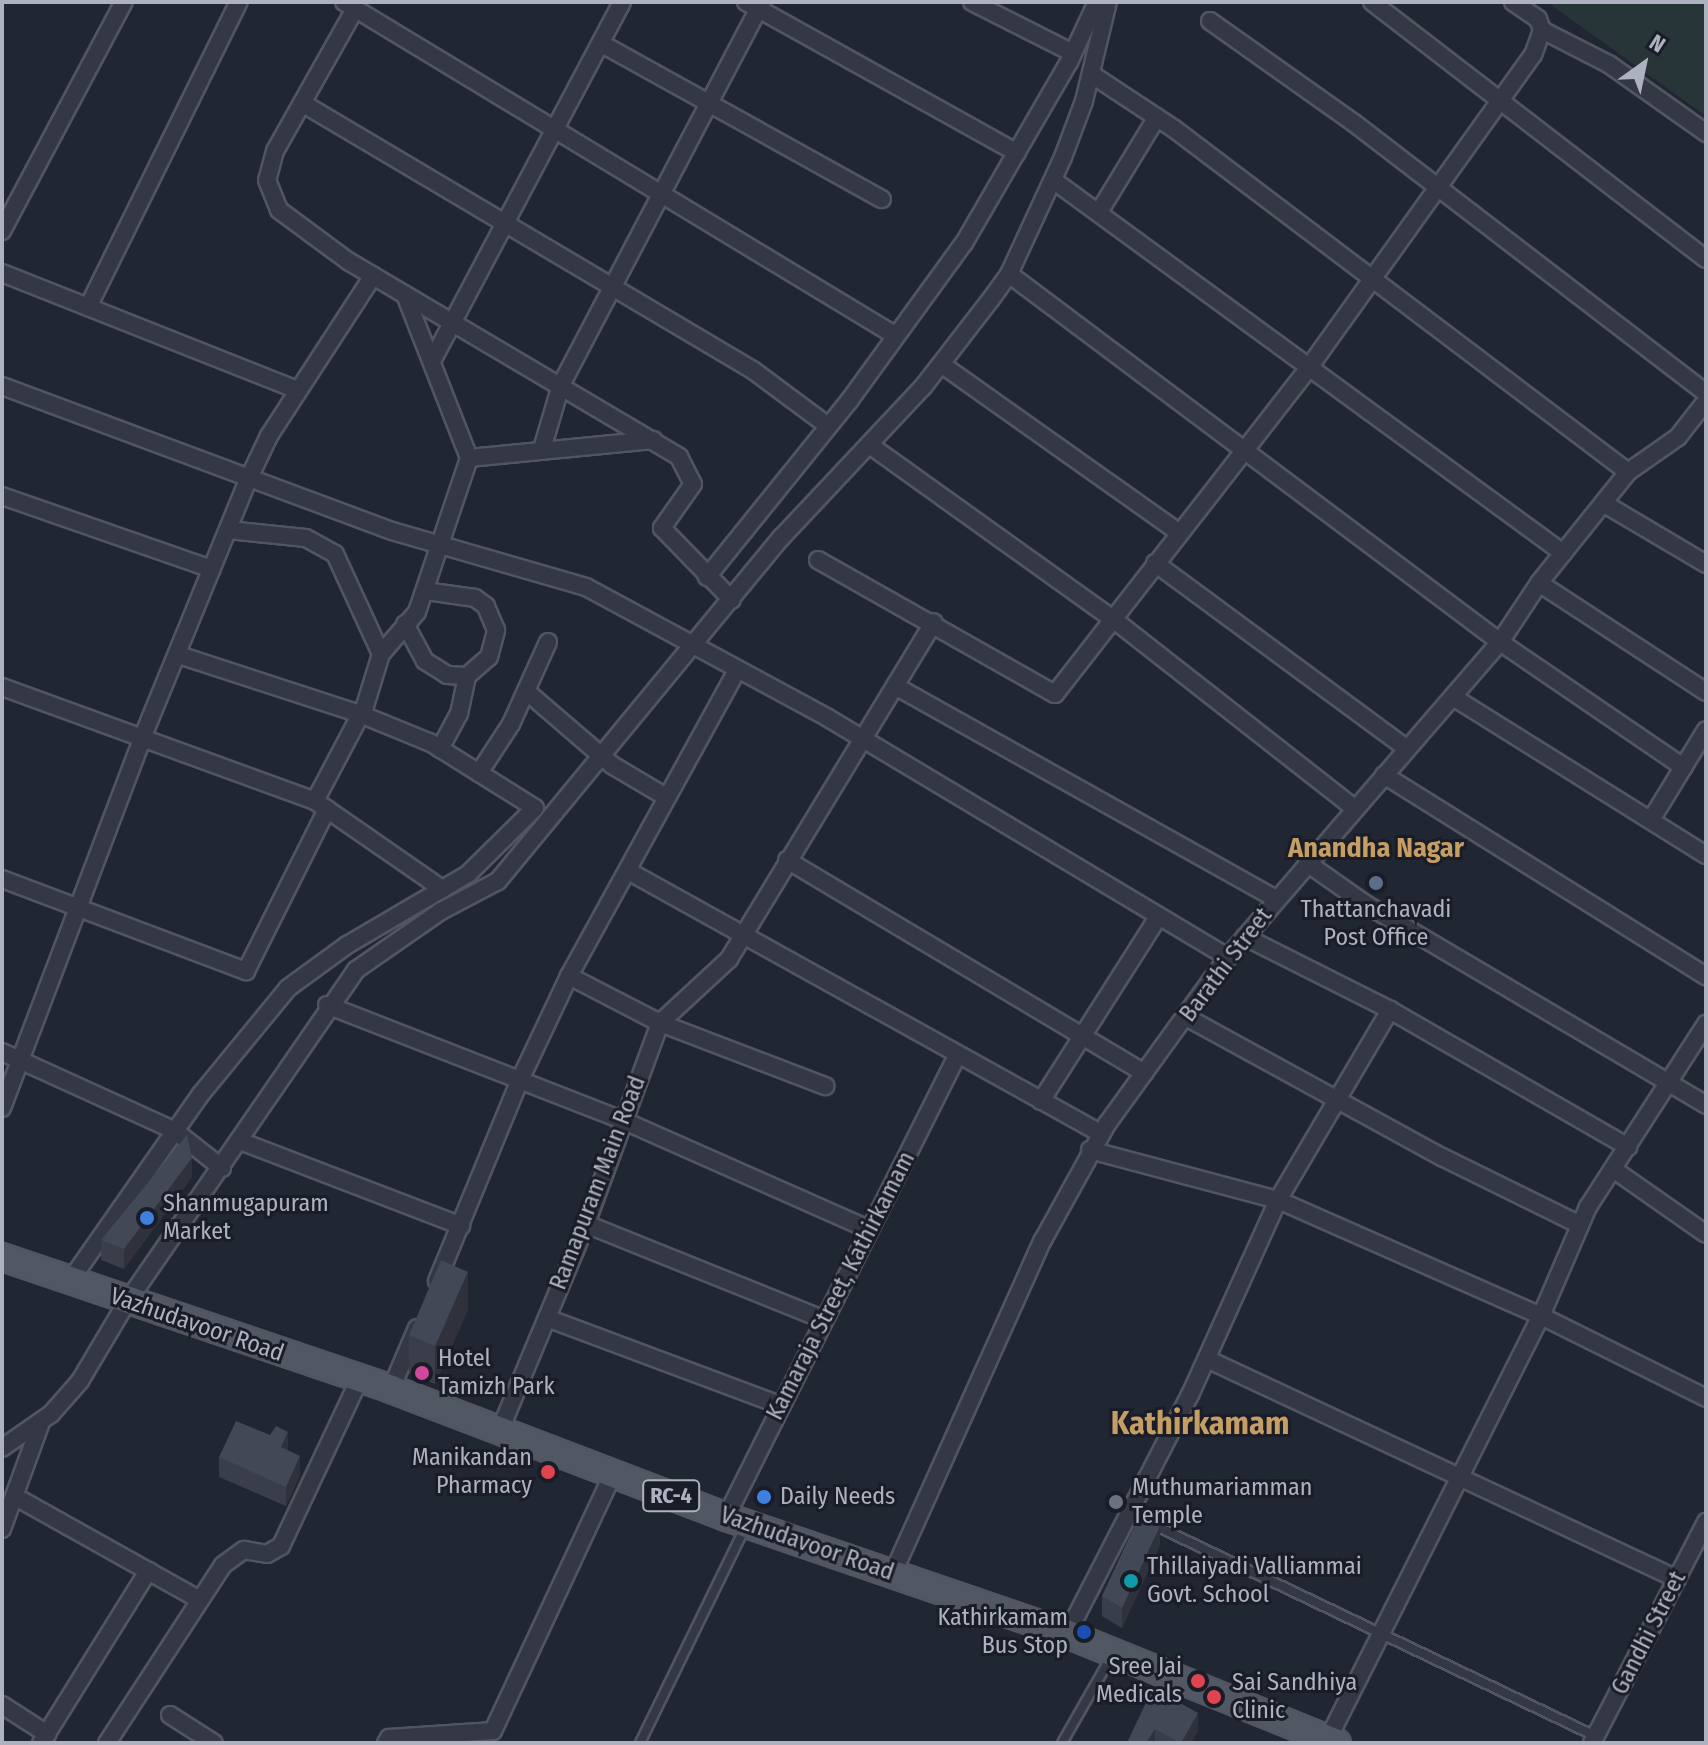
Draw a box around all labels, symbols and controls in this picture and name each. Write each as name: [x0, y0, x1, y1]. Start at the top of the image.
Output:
north arrow: [1604, 24, 1684, 104]
text: N: [1644, 29, 1670, 58]
district label: Anandha Nagar: [1288, 831, 1464, 865]
marker: Thattanchavadi Post Office: [1367, 874, 1385, 892]
place label: Thattanchavadi Post Office: [1301, 896, 1451, 952]
street label: Barathi Street: [1174, 902, 1278, 1028]
street label: Ramapuram Main Road: [544, 1072, 652, 1294]
street label: Kamaraja Street, Kathirkamam: [761, 1147, 921, 1425]
place label: Shanmugapuram Market: [163, 1190, 329, 1246]
marker: Shanmugapuram Market: [138, 1209, 156, 1227]
street label: Vazhudavoor Road: [106, 1282, 288, 1368]
place label: Hotel Tamizh Park: [438, 1345, 555, 1401]
marker: Hotel Tamizh Park: [413, 1364, 431, 1382]
district label: Kathirkamam: [1111, 1404, 1289, 1442]
place label: Manikandan Pharmacy: [412, 1444, 532, 1500]
marker: Manikandan Pharmacy: [539, 1463, 557, 1481]
place label: Muthumariamman Temple: [1132, 1474, 1312, 1530]
road number: RC-4: [641, 1478, 701, 1514]
place label: Daily Needs: [780, 1483, 895, 1511]
marker: Daily Needs: [755, 1488, 773, 1506]
marker: Muthumariamman Temple: [1107, 1493, 1125, 1511]
street label: Vazhudavoor Road: [716, 1501, 898, 1587]
place label: Thillaiyadi Valliammai Govt. School: [1147, 1553, 1362, 1609]
street label: Gandhi Street: [1606, 1567, 1692, 1699]
marker: Thillaiyadi Valliammai Govt. School: [1122, 1572, 1140, 1590]
place label: Kathirkamam Bus Stop: [938, 1604, 1068, 1660]
marker: Kathirkamam Bus Stop: [1075, 1623, 1093, 1641]
place label: Sree Jai Medicals: [1096, 1653, 1182, 1709]
place label: Sai Sandhiya Clinic: [1232, 1669, 1357, 1725]
marker: Sree Jai Medicals: [1189, 1672, 1207, 1690]
marker: Sai Sandhiya Clinic: [1203, 1686, 1225, 1708]

